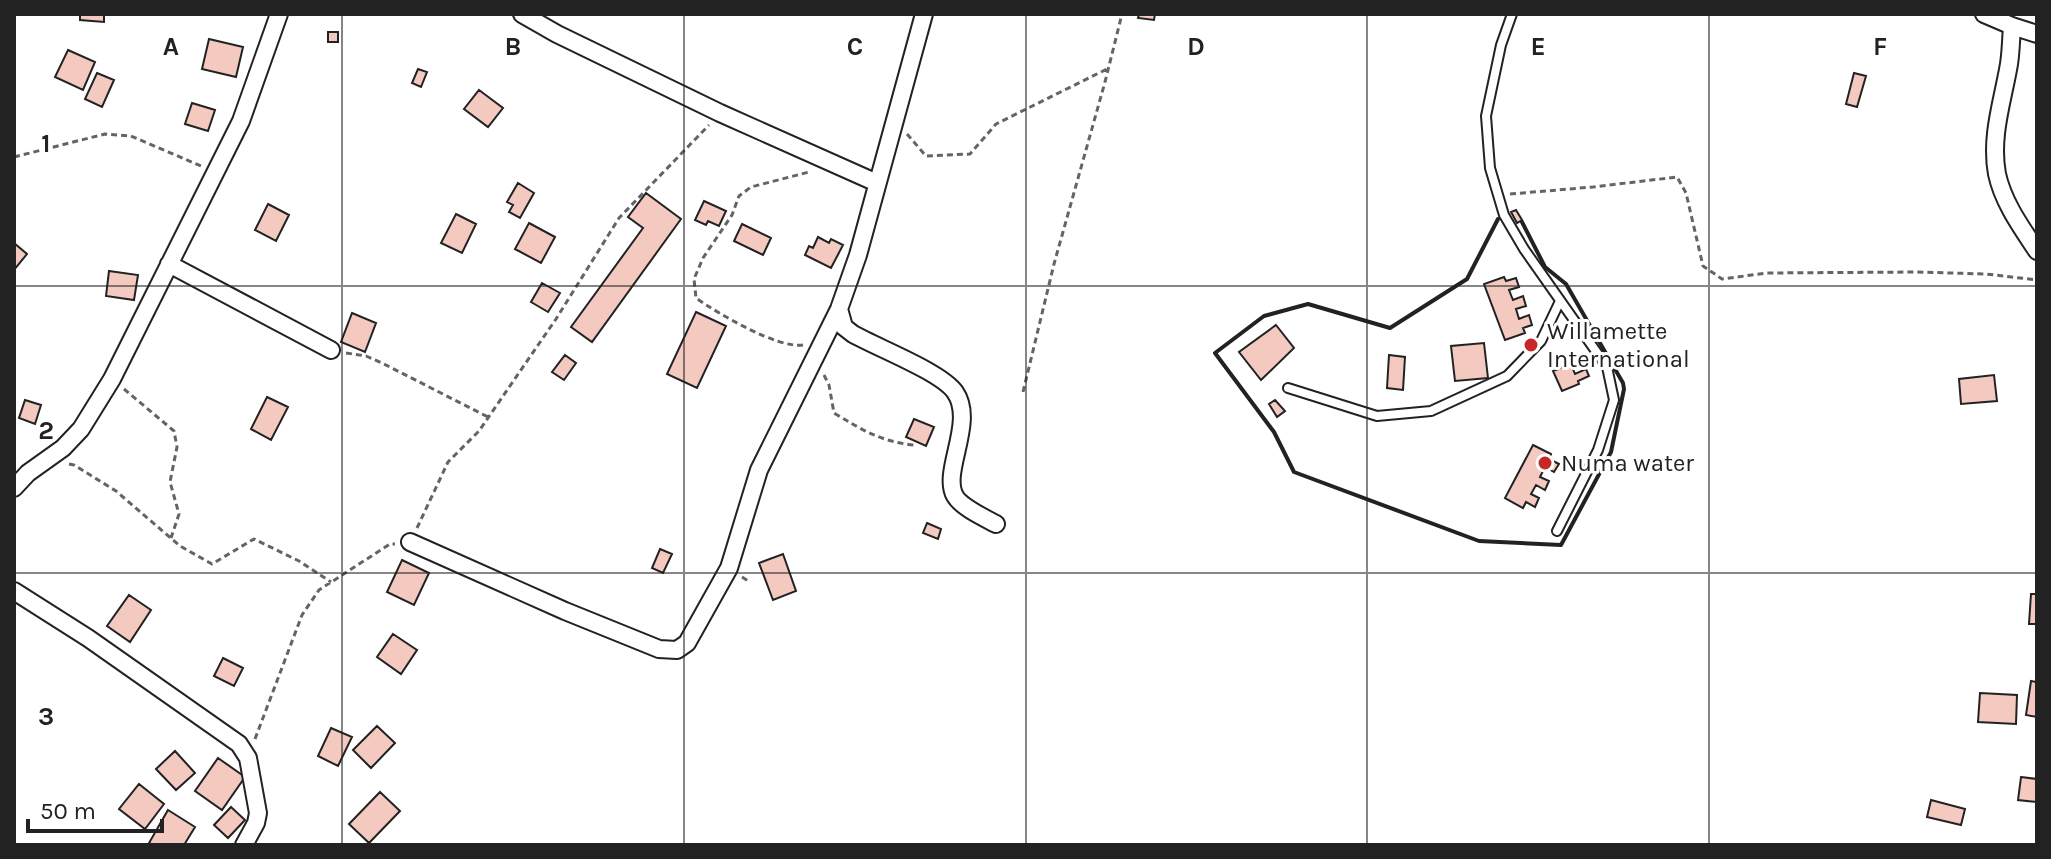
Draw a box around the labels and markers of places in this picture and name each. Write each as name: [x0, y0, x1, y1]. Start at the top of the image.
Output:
place label: Willamette International: [1547, 317, 1690, 373]
marker: Willamette International: [1522, 336, 1540, 354]
place label: Numa water: [1561, 449, 1694, 477]
marker: Numa water: [1536, 454, 1554, 472]

